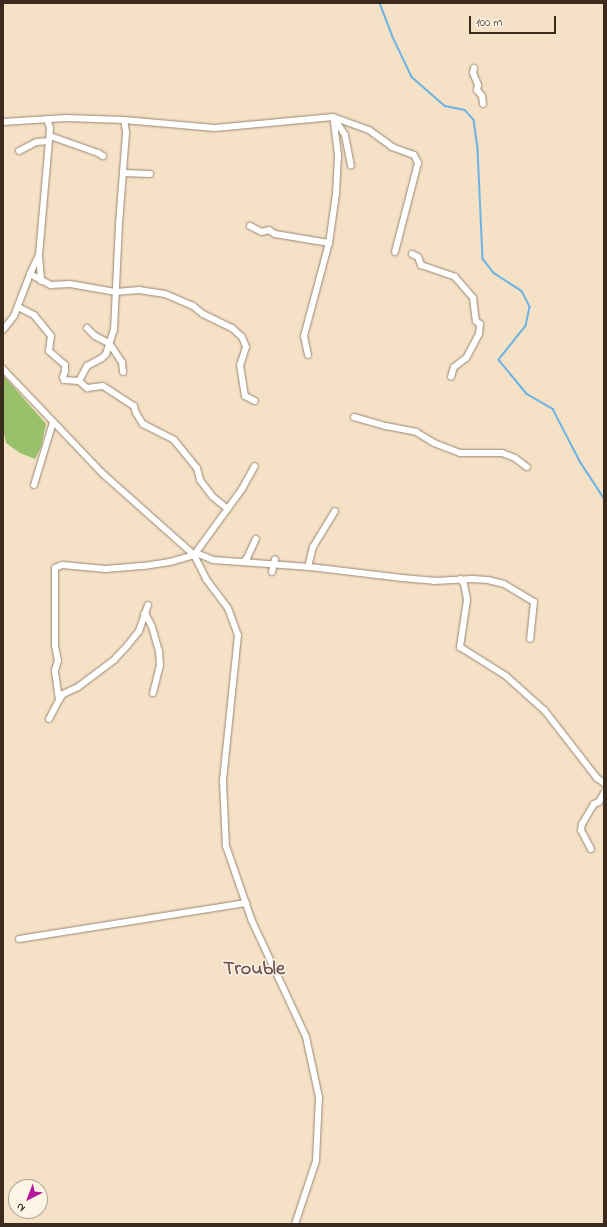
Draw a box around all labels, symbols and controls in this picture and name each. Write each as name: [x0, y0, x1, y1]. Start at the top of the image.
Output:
scale bar: [471, 8, 558, 34]
text: 100 m: [476, 14, 503, 32]
district label: Trouble: [223, 957, 285, 981]
north arrow: [8, 1179, 48, 1219]
text: N: [13, 1199, 29, 1216]

